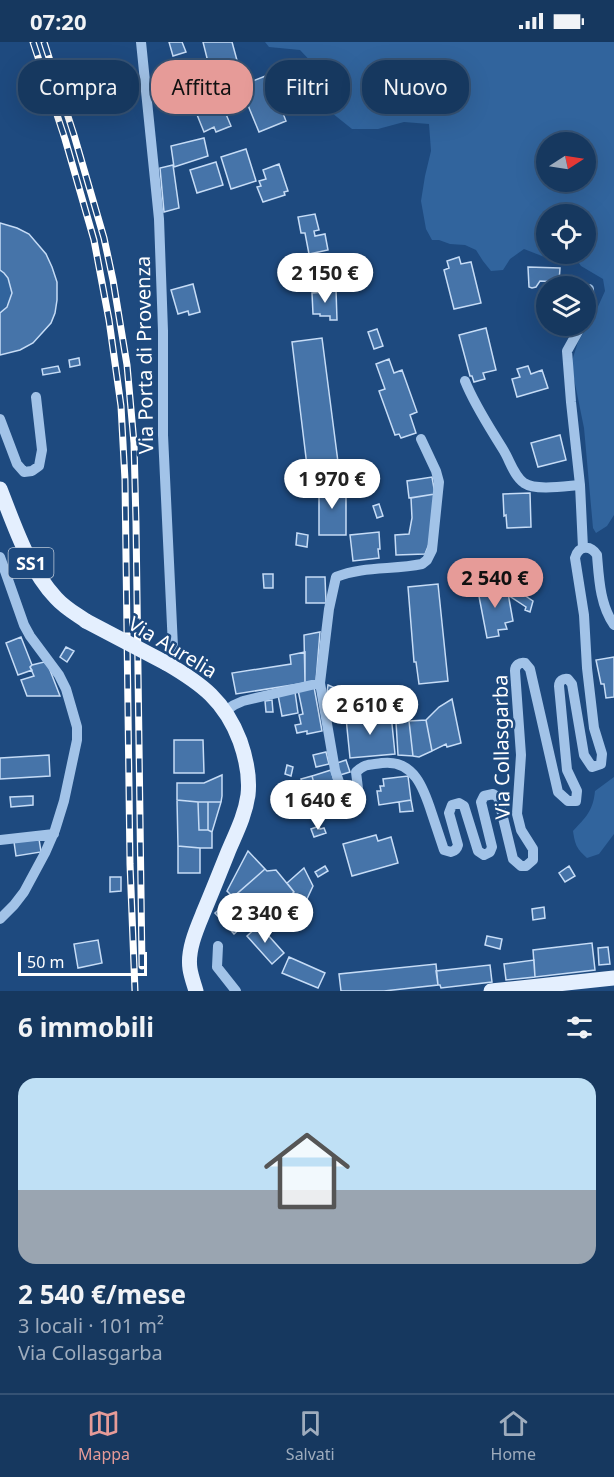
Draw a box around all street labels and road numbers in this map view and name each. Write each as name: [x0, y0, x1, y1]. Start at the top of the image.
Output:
street label: Via Porta di Provenza: [129, 256, 159, 454]
road number: SS1: [9, 548, 54, 578]
street label: Via Aurelia: [123, 610, 223, 684]
street label: Via Collasgarba: [486, 674, 516, 820]

